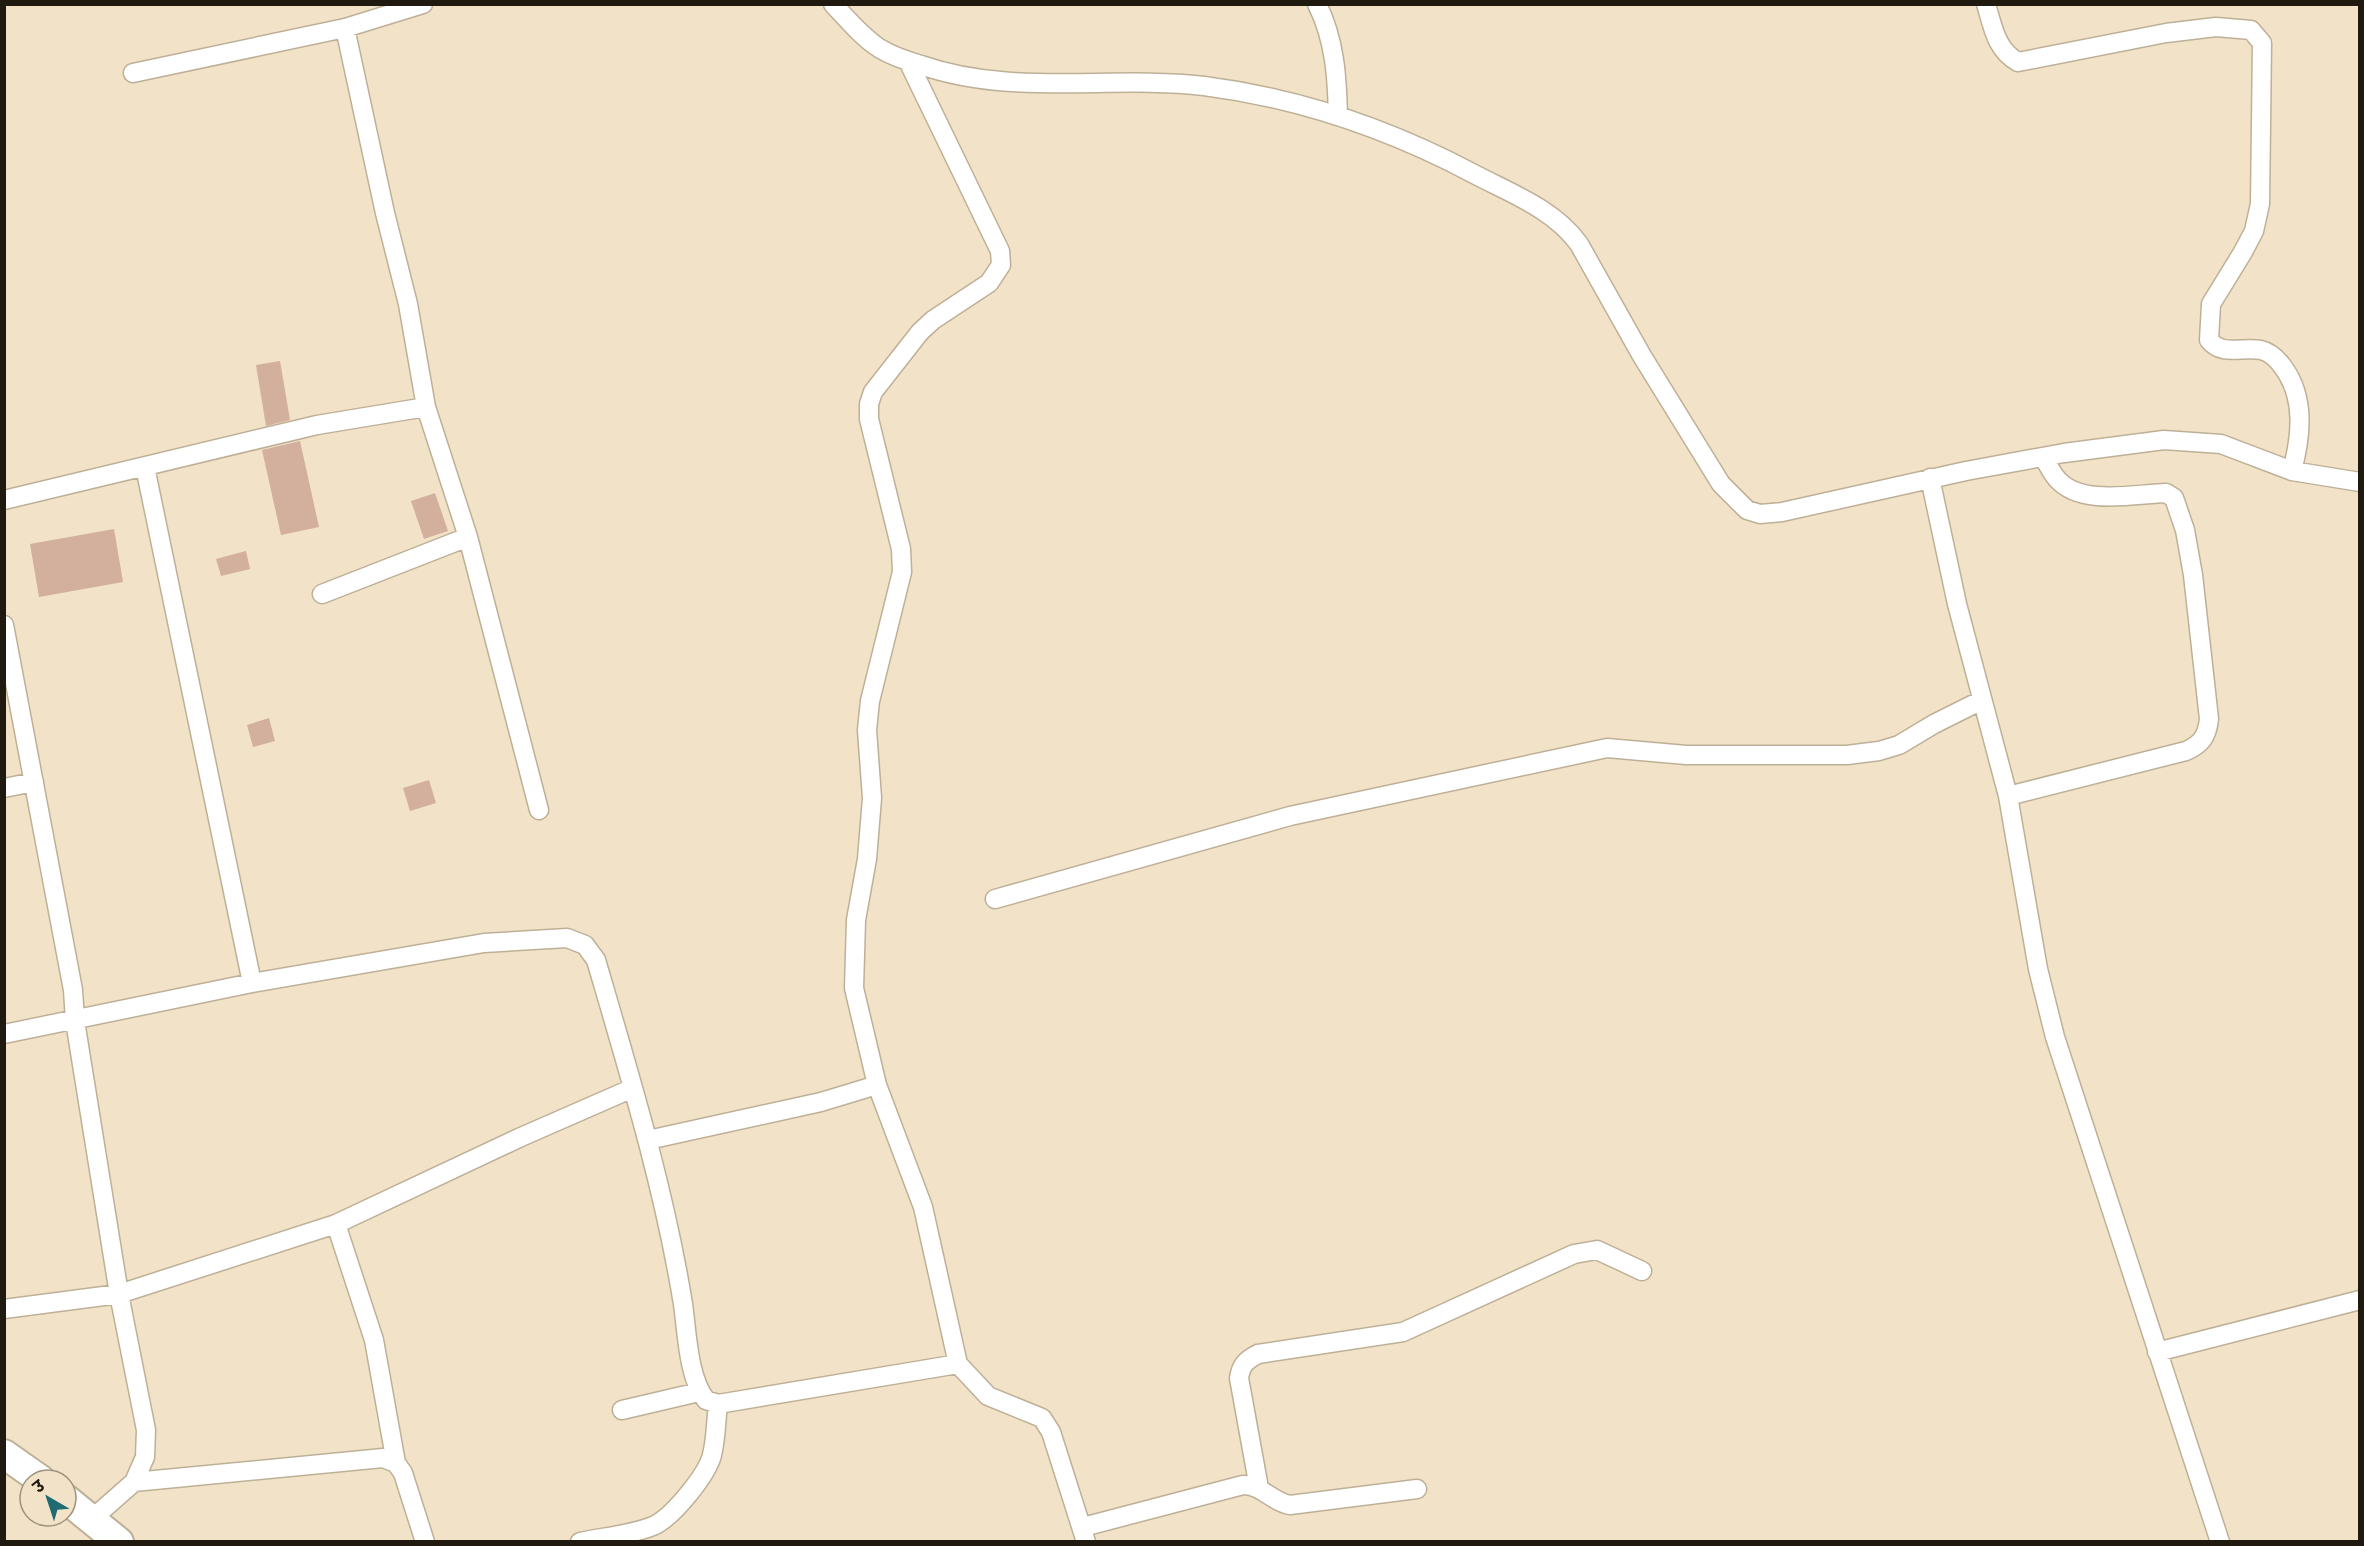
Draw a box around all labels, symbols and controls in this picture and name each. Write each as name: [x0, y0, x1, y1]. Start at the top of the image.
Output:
north arrow: [18, 1468, 78, 1528]
text: उ: [27, 1474, 50, 1499]

